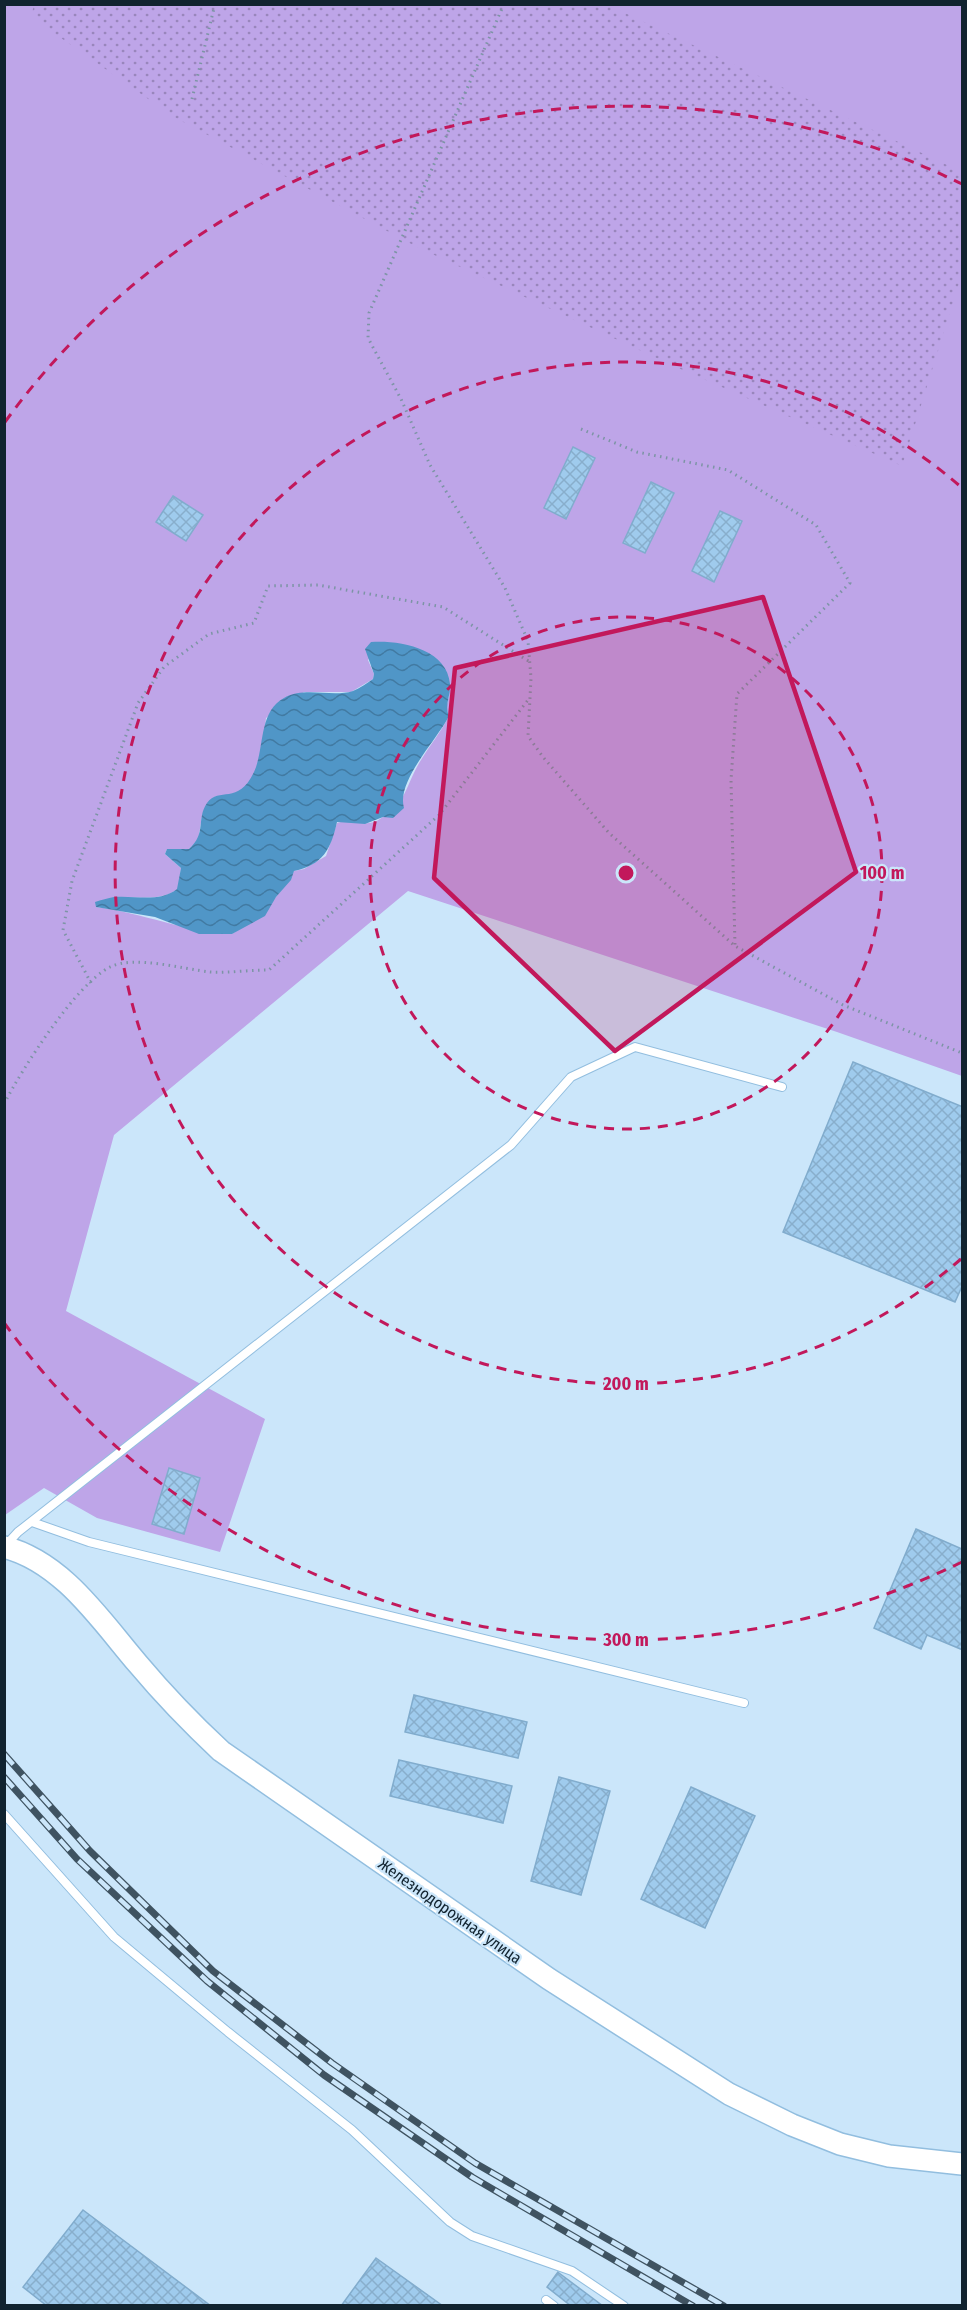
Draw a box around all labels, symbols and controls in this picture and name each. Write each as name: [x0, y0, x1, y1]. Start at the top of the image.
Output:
text: 100 m: [860, 862, 904, 884]
centre of rings: [616, 863, 636, 883]
text: 200 m: [602, 1373, 649, 1395]
text: 300 m: [602, 1629, 649, 1651]
street label: Железнодорожная улица: [375, 1854, 525, 1968]

